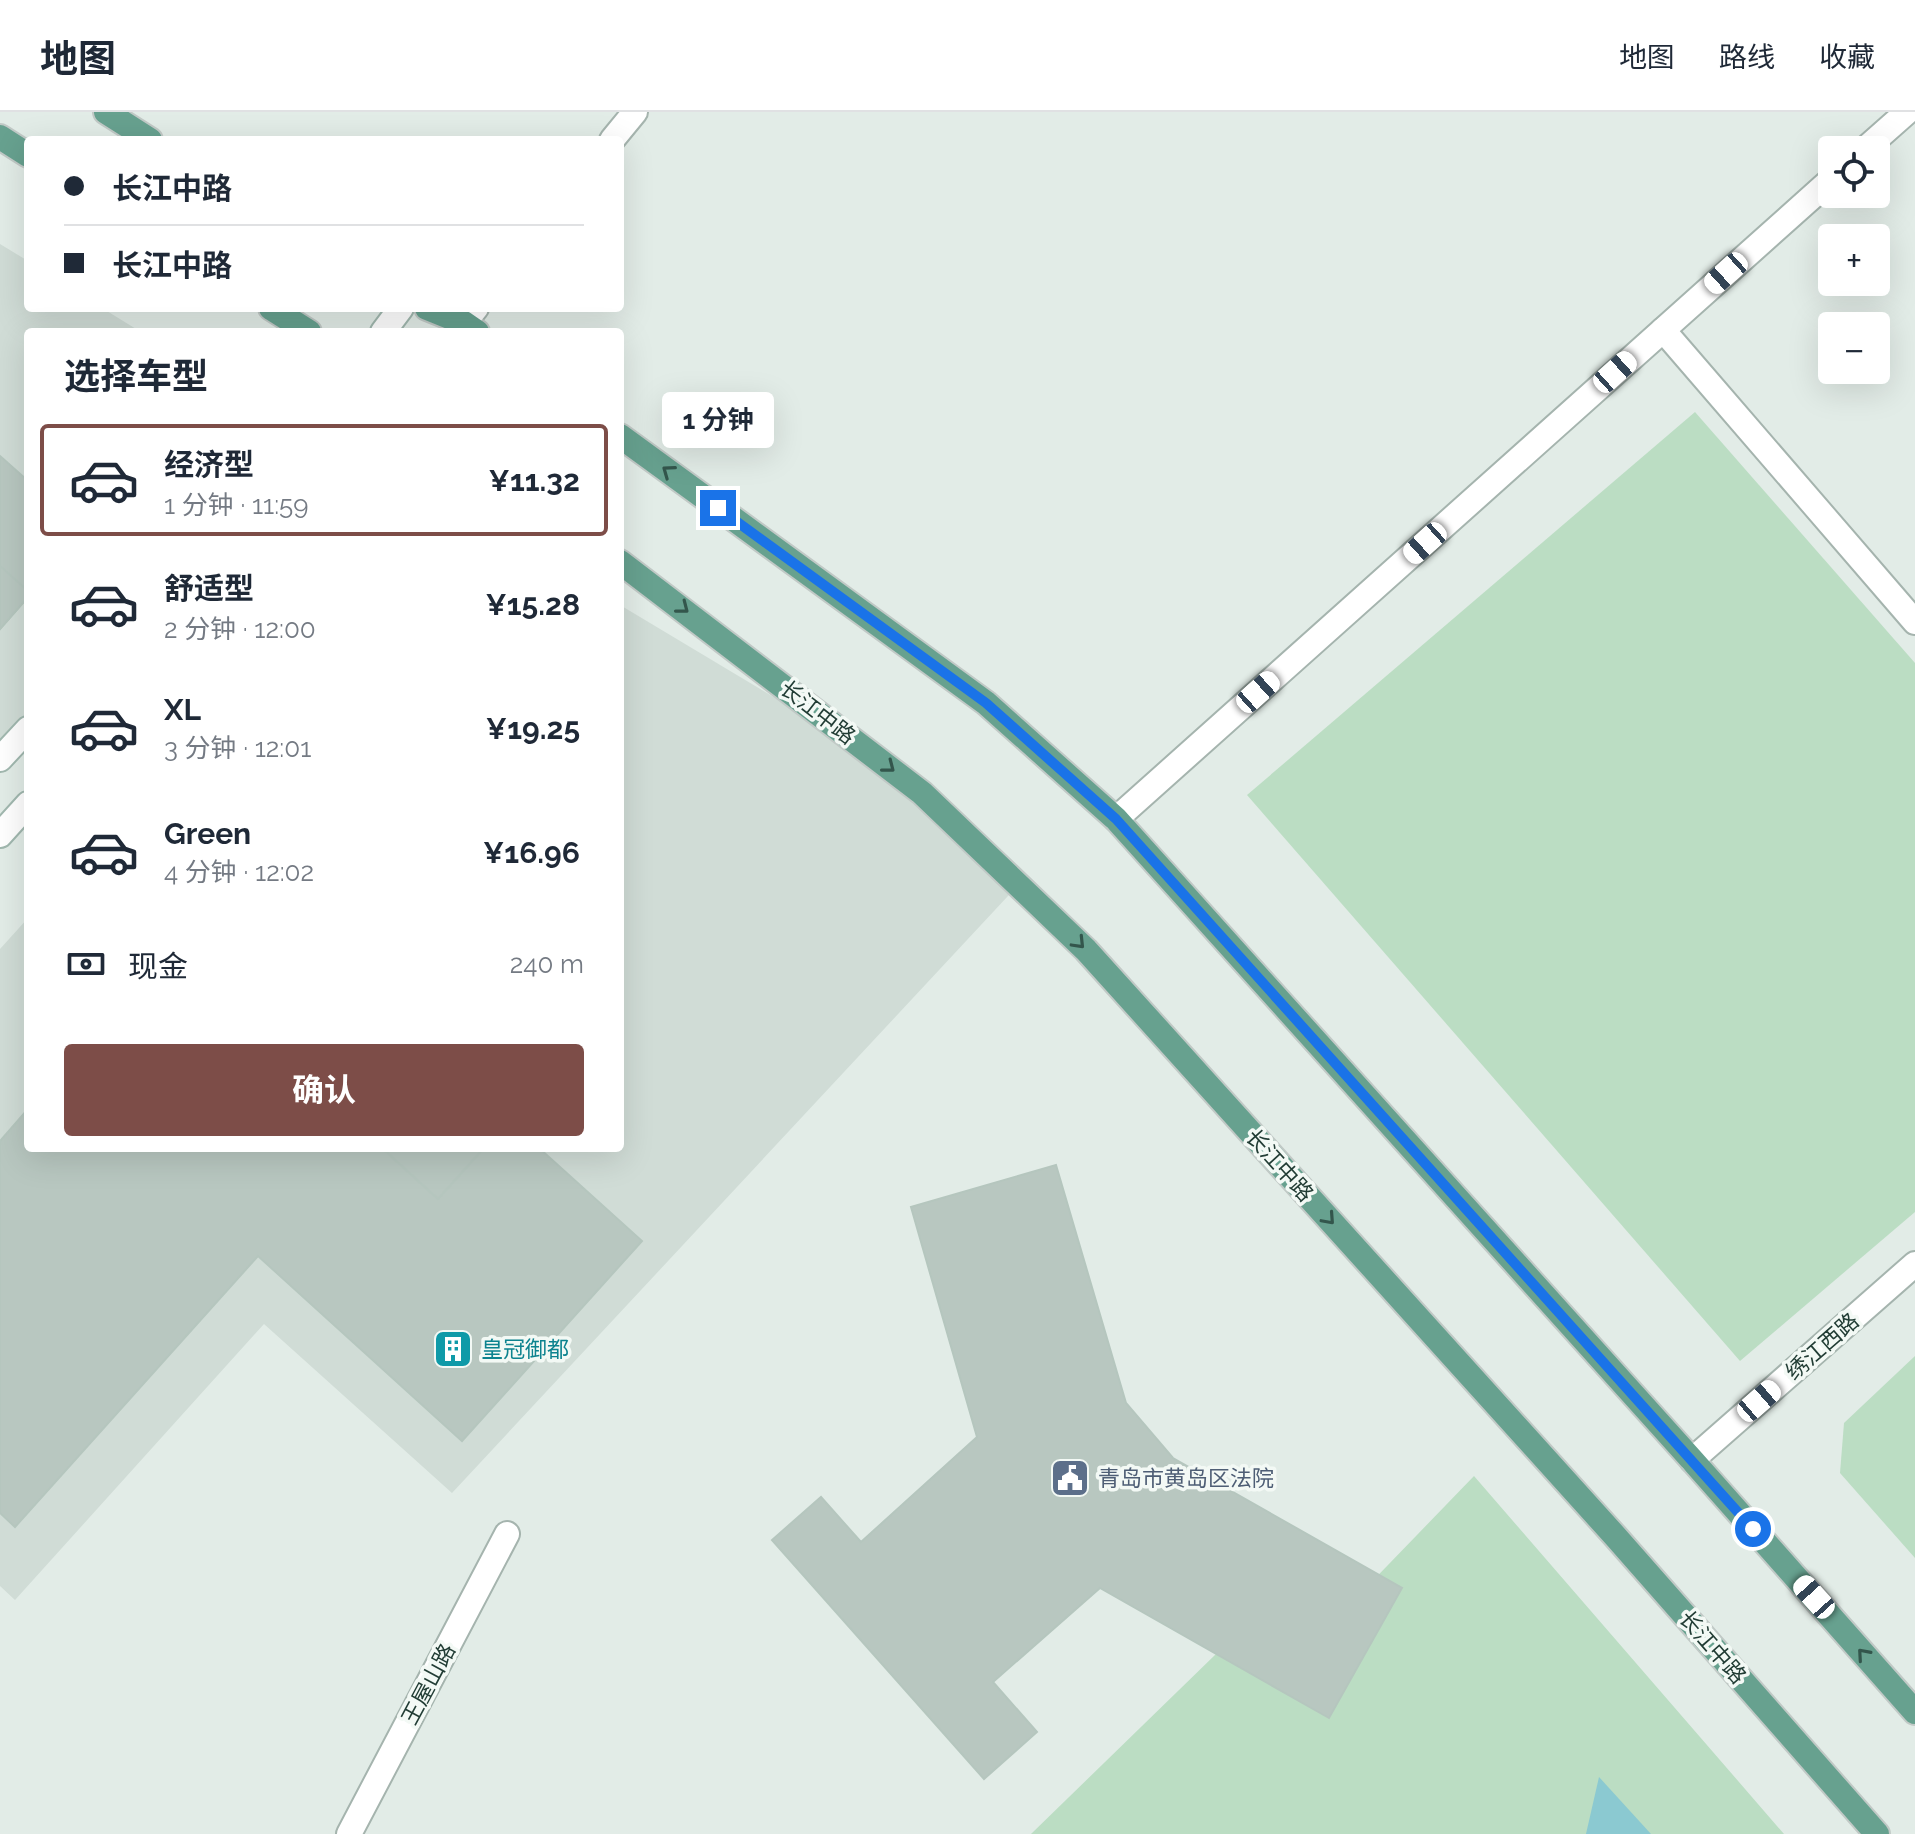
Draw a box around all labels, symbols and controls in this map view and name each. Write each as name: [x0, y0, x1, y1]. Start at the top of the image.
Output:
text: 地图: [40, 36, 116, 81]
text: 地图: [1619, 41, 1675, 74]
text: 路线: [1719, 41, 1775, 74]
text: 收藏: [1819, 41, 1875, 74]
map controls: [1818, 136, 1890, 384]
button: locate: [1818, 136, 1890, 208]
text: 长江中路: [112, 171, 232, 206]
button: +: [1818, 224, 1890, 296]
text: 长江中路: [112, 248, 232, 283]
car: [1700, 248, 1752, 298]
button: −: [1818, 312, 1890, 384]
car: [1589, 347, 1641, 397]
text: 选择车型: [64, 355, 208, 397]
callout: 1 分钟: [662, 392, 774, 448]
text: 1 分钟: [682, 405, 754, 435]
icon: car: [68, 444, 140, 516]
text: 经济型: [164, 447, 254, 482]
text: ¥11.32: [489, 463, 580, 498]
one-way arrow: [662, 467, 677, 481]
text: 1 分钟 · 11:59: [164, 490, 308, 520]
route end: [700, 490, 736, 526]
car: [1399, 518, 1451, 568]
icon: car: [68, 568, 140, 640]
text: 舒适型: [164, 571, 254, 606]
text: ¥15.28: [485, 587, 580, 622]
one-way arrow: [674, 599, 689, 613]
text: 2 分钟 · 12:00: [164, 614, 316, 644]
car: [1232, 667, 1284, 717]
street label: 长江中路: [775, 675, 861, 749]
icon: car: [68, 692, 140, 764]
text: XL: [164, 692, 201, 727]
text: ¥19.25: [486, 711, 580, 746]
text: 3 分钟 · 12:01: [164, 733, 311, 763]
one-way arrow: [880, 757, 895, 771]
icon: car: [68, 816, 140, 888]
text: Green: [164, 816, 251, 851]
text: ¥16.96: [483, 835, 580, 870]
text: 4 分钟 · 12:02: [164, 857, 314, 887]
one-way arrow: [1070, 934, 1085, 948]
icon: cash: [64, 942, 108, 986]
text: 现金: [128, 949, 188, 984]
text: 240 m: [510, 949, 584, 979]
button: 确认: [64, 1044, 584, 1136]
street label: 长江中路: [1241, 1124, 1319, 1206]
one-way arrow: [1320, 1210, 1334, 1224]
street label: 绣江西路: [1780, 1307, 1864, 1385]
building icon: 皇冠御都: [432, 1328, 474, 1370]
place label: 皇冠御都: [481, 1336, 569, 1362]
car: [1733, 1376, 1785, 1426]
public building icon: 青岛市黄岛区法院: [1049, 1457, 1091, 1499]
place label: 青岛市黄岛区法院: [1098, 1465, 1274, 1491]
route start: [1735, 1511, 1771, 1547]
car: [1789, 1571, 1839, 1623]
street label: 长江中路: [1674, 1605, 1752, 1689]
street label: 王屋山路: [396, 1639, 460, 1729]
one-way arrow: [1859, 1648, 1873, 1663]

